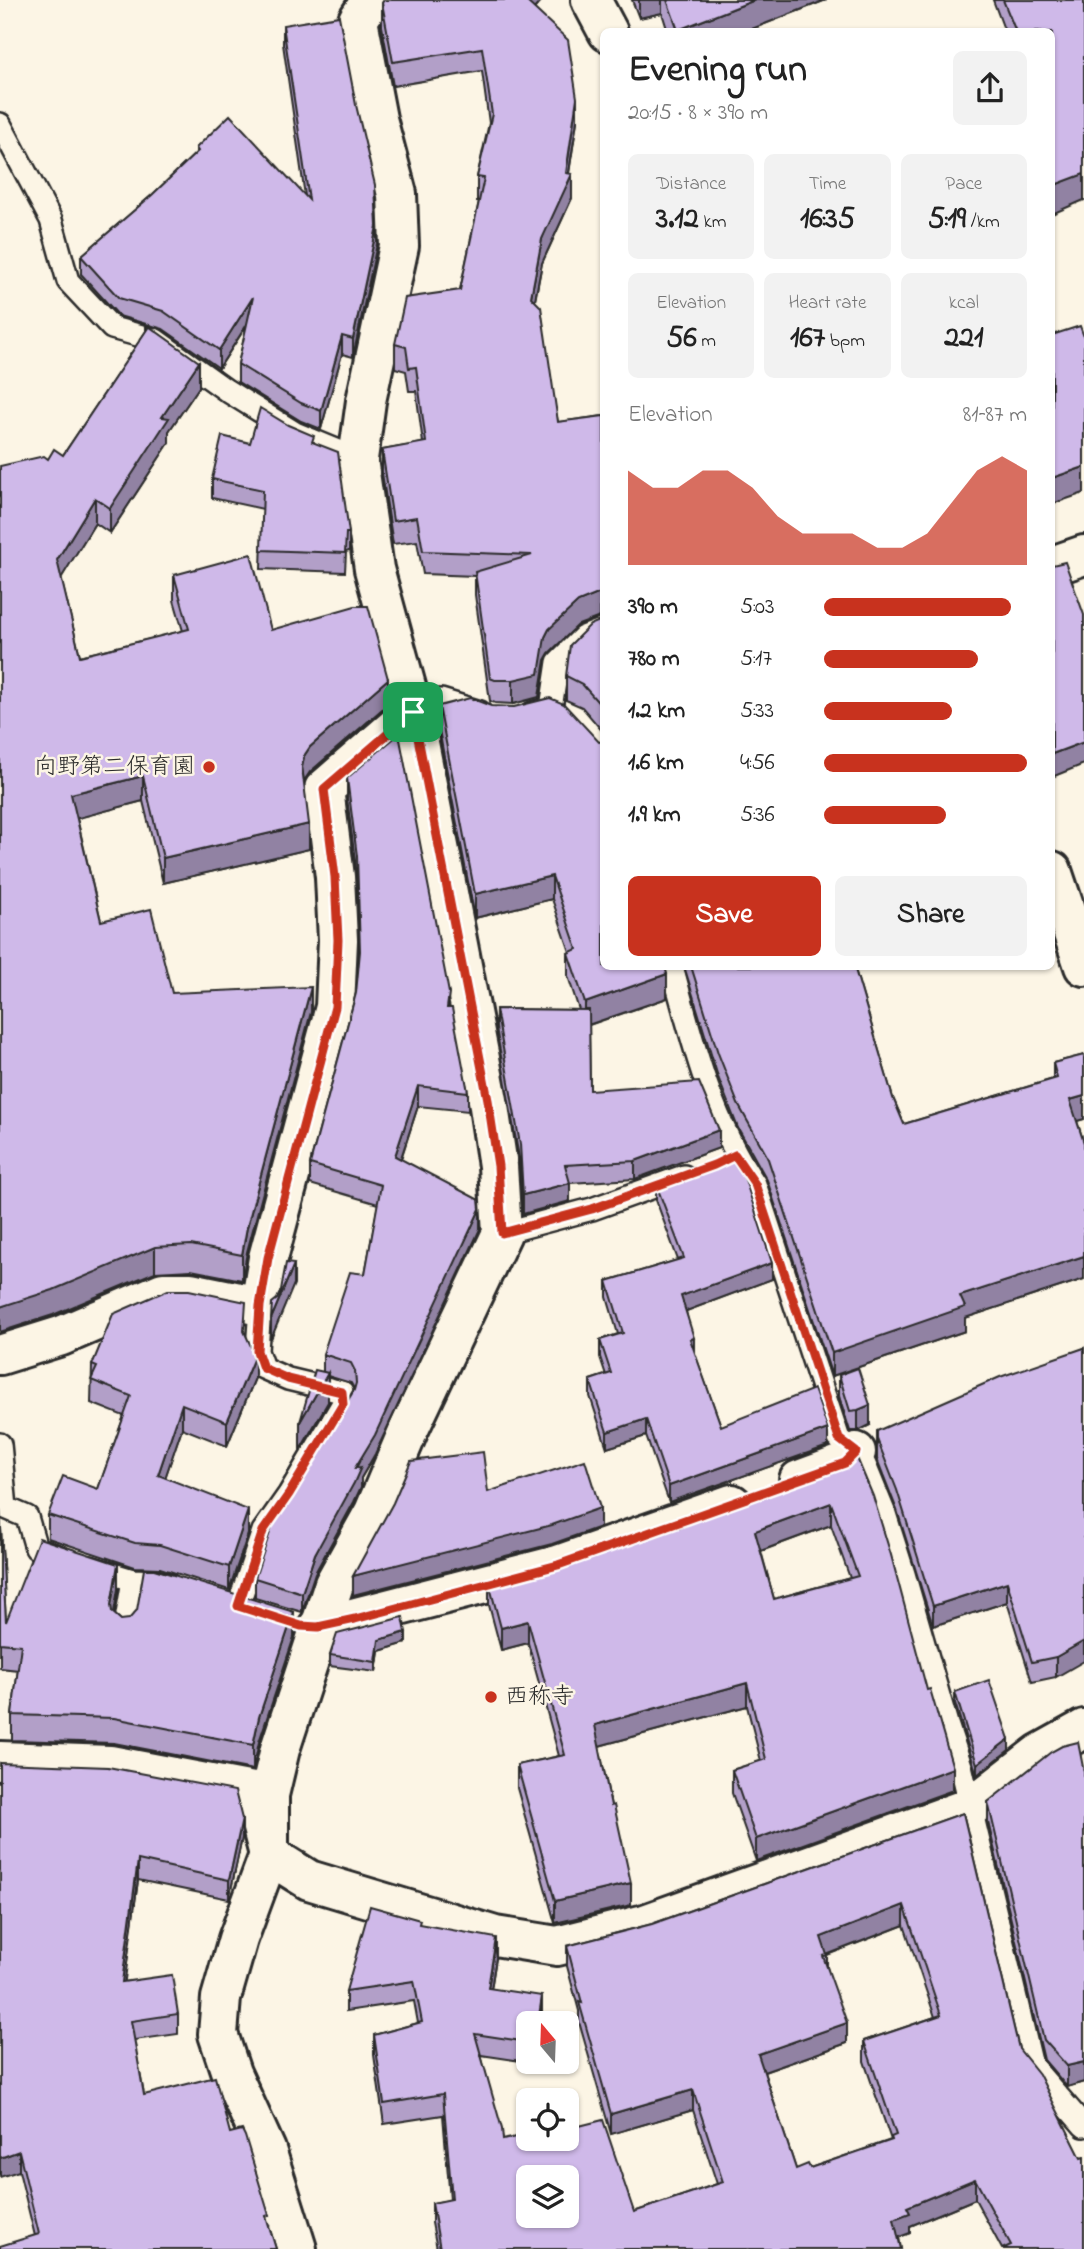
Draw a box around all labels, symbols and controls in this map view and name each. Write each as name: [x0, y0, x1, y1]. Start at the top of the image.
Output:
text: Evening run: [628, 43, 807, 99]
button: share: [953, 51, 1027, 125]
text: 20:15 · 8 × 390 m: [628, 97, 768, 130]
text: Distance: [656, 171, 726, 198]
text: Time: [809, 171, 846, 198]
text: Pace: [945, 171, 982, 198]
text: 3.12: [656, 198, 699, 242]
text: 16:35: [800, 198, 855, 242]
text: 5:19: [928, 198, 966, 242]
text: km: [699, 209, 727, 236]
text: /km: [966, 209, 1000, 236]
text: Elevation: [656, 290, 726, 317]
text: Heart rate: [789, 290, 866, 317]
text: kcal: [949, 290, 979, 317]
text: 56: [666, 317, 697, 361]
text: 167: [790, 317, 825, 361]
text: 221: [944, 317, 984, 361]
text: m: [697, 328, 716, 355]
text: bpm: [825, 328, 865, 355]
text: Elevation: [628, 399, 713, 432]
text: 81–87 m: [963, 399, 1027, 432]
text: 390 m: [628, 591, 678, 624]
text: 5:03: [740, 591, 775, 624]
text: 780 m: [628, 643, 680, 676]
text: 5:17: [740, 643, 772, 676]
pin: [383, 682, 443, 742]
icon: arrive: [394, 693, 432, 731]
text: 1.2 km: [628, 695, 685, 728]
text: 5:33: [740, 695, 774, 728]
text: 1.6 km: [628, 747, 684, 780]
text: 4:56: [740, 747, 775, 780]
place label: 向野第二保育園: [34, 751, 195, 784]
marker: 向野第二保育園: [201, 759, 217, 775]
text: 1.9 km: [628, 799, 681, 832]
text: 5:36: [740, 799, 775, 832]
button: Save: [628, 876, 821, 956]
button: Share: [835, 876, 1027, 956]
place label: 西称寺: [505, 1681, 574, 1714]
marker: 西称寺: [483, 1689, 499, 1705]
north arrow: [516, 2011, 579, 2074]
map controls: [516, 2011, 579, 2228]
button: locate: [516, 2088, 579, 2151]
button: layers: [516, 2165, 579, 2228]

